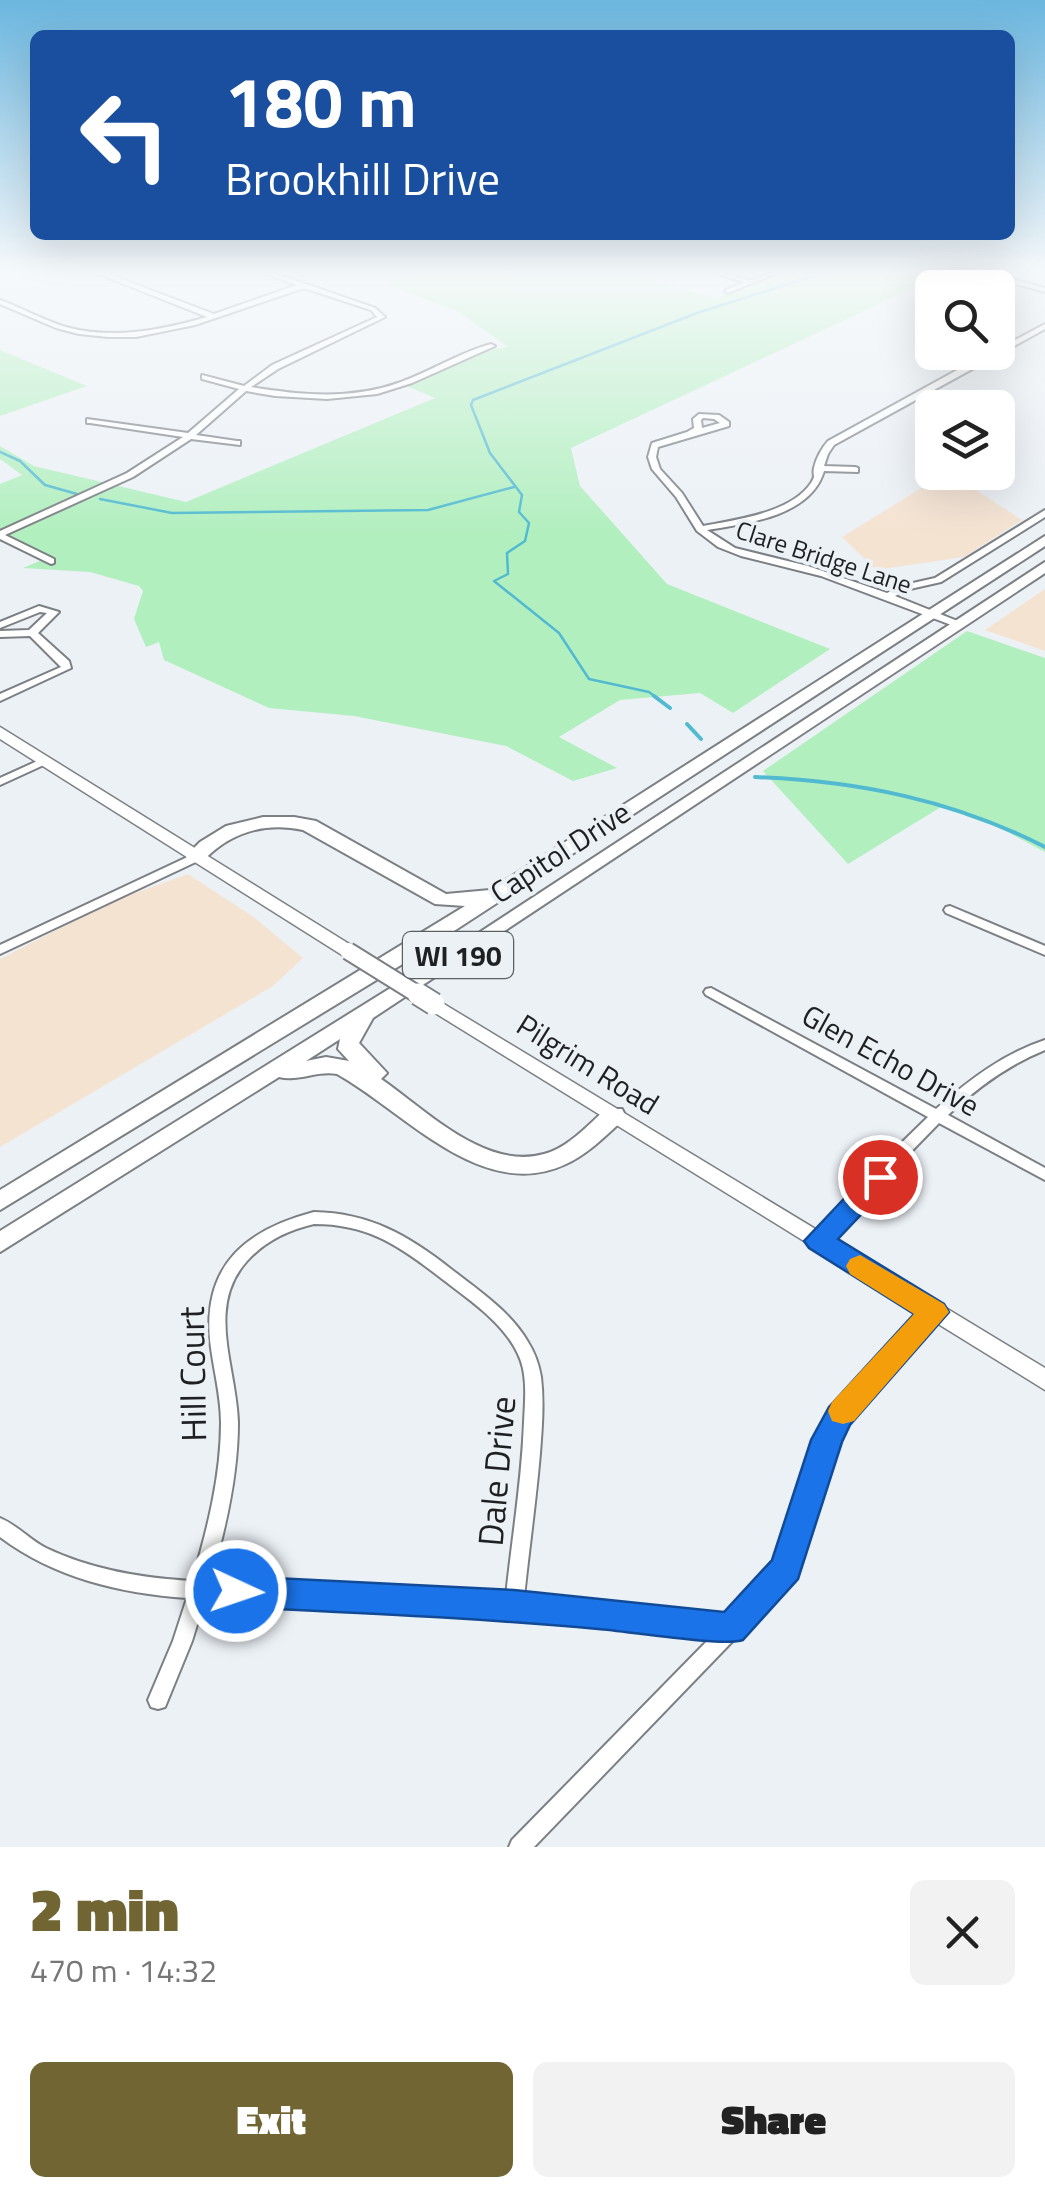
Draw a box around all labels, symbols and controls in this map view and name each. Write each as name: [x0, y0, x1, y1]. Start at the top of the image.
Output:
text: 180 m: [225, 48, 417, 154]
icon: left: [60, 70, 190, 200]
text: Brookhill Drive: [225, 144, 500, 212]
map controls: [915, 270, 1015, 490]
button: search: [915, 270, 1015, 370]
button: layers: [915, 390, 1015, 490]
street label: Clare Bridge Lane: [731, 511, 917, 603]
street label: Capitol Drive: [481, 789, 639, 915]
road number: WI 190: [403, 932, 513, 978]
street label: Glen Echo Drive: [794, 992, 988, 1128]
street label: Pilgrim Road: [508, 1002, 668, 1126]
pin: [838, 1135, 923, 1220]
icon: arrive: [853, 1150, 908, 1205]
street label: Hill Court: [164, 1306, 220, 1442]
street label: Dale Drive: [463, 1394, 529, 1548]
position arrow: [184, 1539, 288, 1643]
text: 2 min: [30, 1863, 179, 1954]
button: close: [910, 1880, 1015, 1985]
text: 470 m · 14:32: [30, 1946, 217, 1994]
button: Exit: [30, 2062, 513, 2177]
button: Share: [533, 2062, 1015, 2177]

